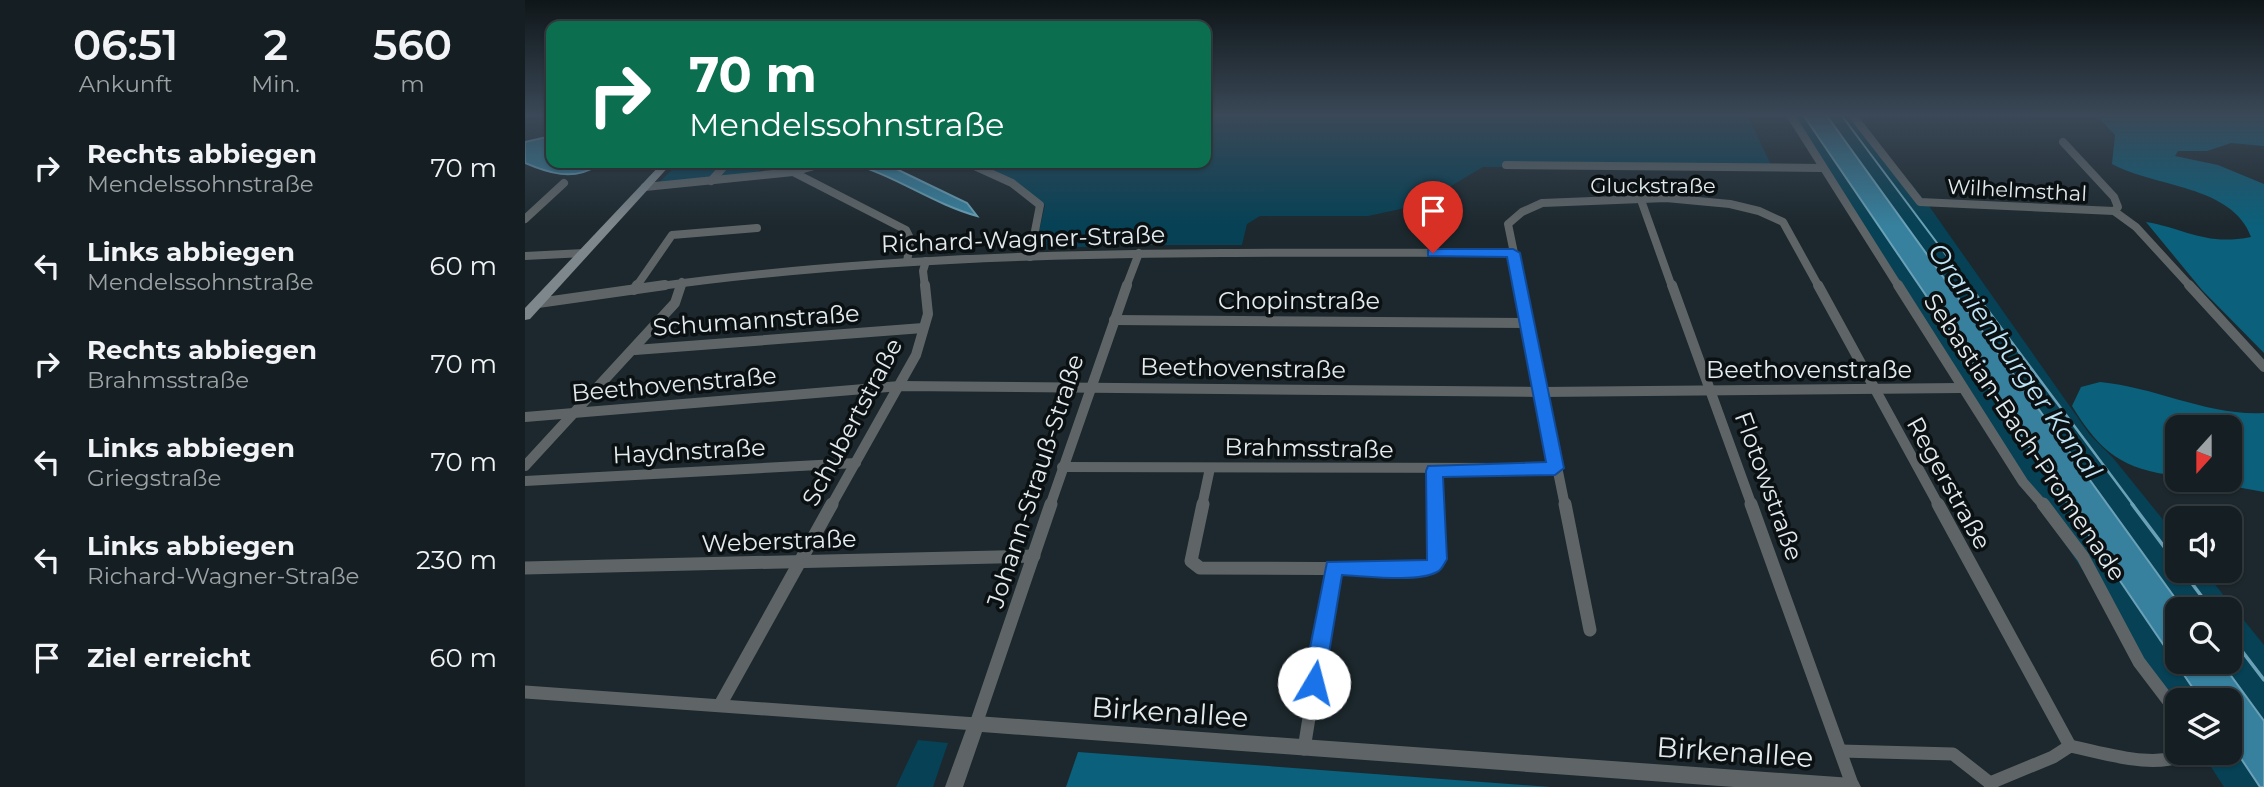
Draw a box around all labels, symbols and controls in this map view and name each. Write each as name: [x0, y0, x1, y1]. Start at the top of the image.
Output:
text: 06:51: [73, 19, 178, 71]
text: 2: [263, 19, 288, 71]
text: 560: [373, 19, 452, 71]
text: 70 m: [689, 45, 817, 104]
icon: right: [574, 49, 665, 140]
text: Ankunft: [79, 70, 173, 98]
text: Min.: [251, 70, 300, 98]
text: m: [400, 70, 425, 98]
text: Mendelssohnstraße: [689, 105, 1004, 144]
text: Rechts abbiegen: [87, 138, 317, 170]
icon: right: [28, 149, 66, 187]
text: 70 m: [431, 152, 497, 184]
text: Mendelssohnstraße: [87, 170, 314, 198]
street label: Gluckstraße: [1590, 173, 1716, 198]
street label: Wilhelmsthal: [1946, 174, 2088, 206]
pin: [1403, 181, 1463, 253]
icon: arrive: [1414, 192, 1452, 230]
street label: Richard-Wagner-Straße: [880, 220, 1166, 258]
text: Links abbiegen: [87, 236, 295, 268]
water label: Oranienburger Kanal: [1921, 237, 2109, 485]
icon: left: [28, 247, 66, 285]
text: 60 m: [430, 250, 497, 282]
text: Mendelssohnstraße: [87, 268, 314, 296]
street label: Chopinstraße: [1218, 286, 1380, 315]
street label: Sebastian-Bach-Promenade: [1918, 288, 2132, 586]
street label: Schumannstraße: [652, 298, 860, 342]
street label: Schubertstraße: [796, 333, 908, 511]
text: Rechts abbiegen: [87, 334, 317, 366]
icon: right: [28, 345, 66, 383]
text: 70 m: [431, 348, 497, 380]
street label: Johann-Strauß-Straße: [980, 351, 1090, 612]
street label: Beethovenstraße: [1140, 352, 1346, 384]
street label: Beethovenstraße: [1706, 355, 1912, 384]
street label: Beethovenstraße: [570, 361, 778, 407]
text: Brahmsstraße: [87, 366, 249, 394]
street label: Flotowstraße: [1729, 408, 1809, 564]
street label: Regerstraße: [1901, 412, 1997, 554]
north arrow: [2165, 415, 2242, 492]
map controls: [2165, 415, 2242, 765]
text: Links abbiegen: [87, 432, 295, 464]
street label: Brahmsstraße: [1224, 432, 1394, 464]
street label: Haydnstraße: [612, 433, 766, 469]
icon: left: [28, 443, 66, 481]
text: 70 m: [431, 446, 497, 478]
text: Griegstraße: [87, 464, 221, 492]
button: sound: [2165, 506, 2242, 583]
street label: Weberstraße: [701, 524, 857, 558]
text: Links abbiegen: [87, 530, 295, 562]
icon: left: [28, 541, 66, 579]
text: 230 m: [416, 544, 497, 576]
text: Richard-Wagner-Straße: [87, 562, 360, 590]
button: search: [2165, 597, 2242, 674]
icon: arrive: [28, 639, 66, 677]
text: Ziel erreicht: [87, 642, 251, 674]
text: 60 m: [430, 642, 497, 674]
position arrow: [1277, 646, 1351, 720]
button: layers: [2165, 688, 2242, 765]
street label: Birkenallee: [1090, 690, 1250, 734]
street label: Birkenallee: [1655, 730, 1815, 774]

